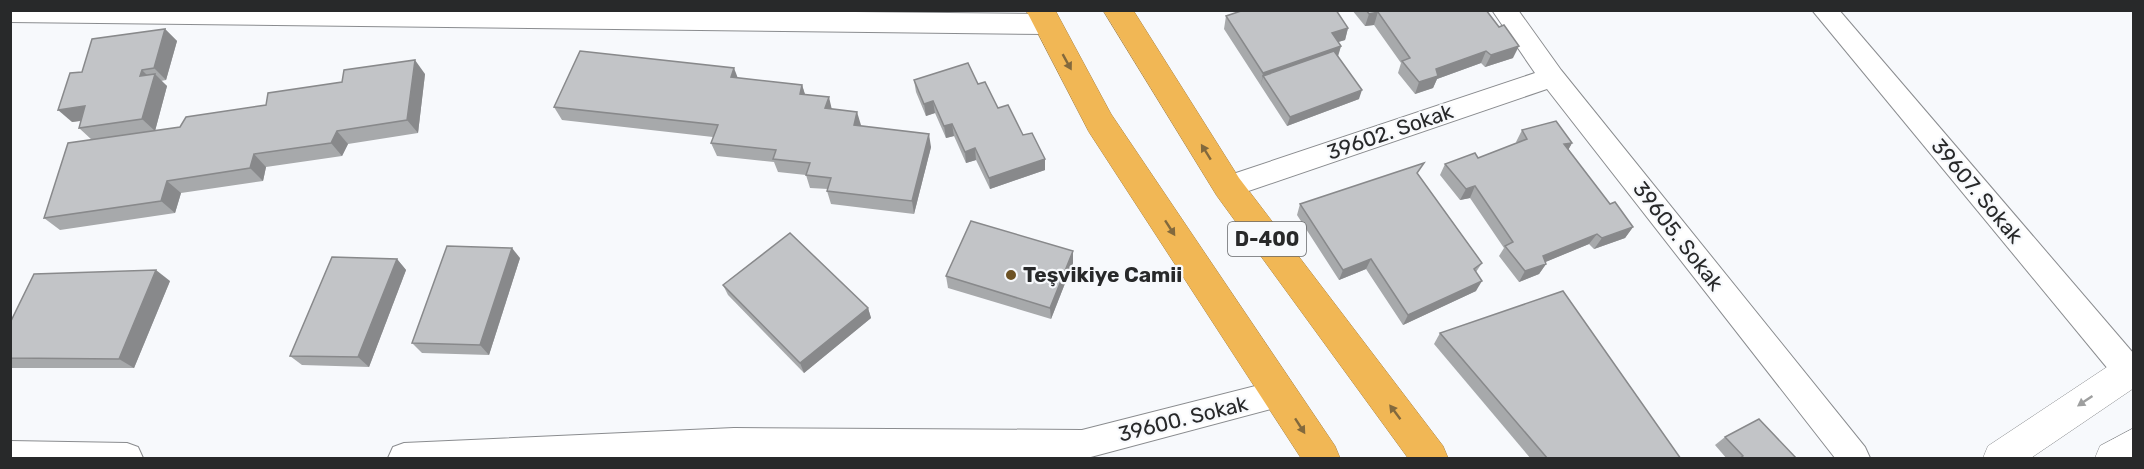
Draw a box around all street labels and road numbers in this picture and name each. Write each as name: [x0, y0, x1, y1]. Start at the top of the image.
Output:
street label: 39602. Sokak: [1323, 98, 1456, 165]
street label: 39607. Sokak: [1926, 133, 2028, 248]
street label: 39605. Sokak: [1628, 176, 1729, 295]
road number: D-400: [1228, 222, 1306, 256]
street label: 39600. Sokak: [1116, 390, 1250, 447]

